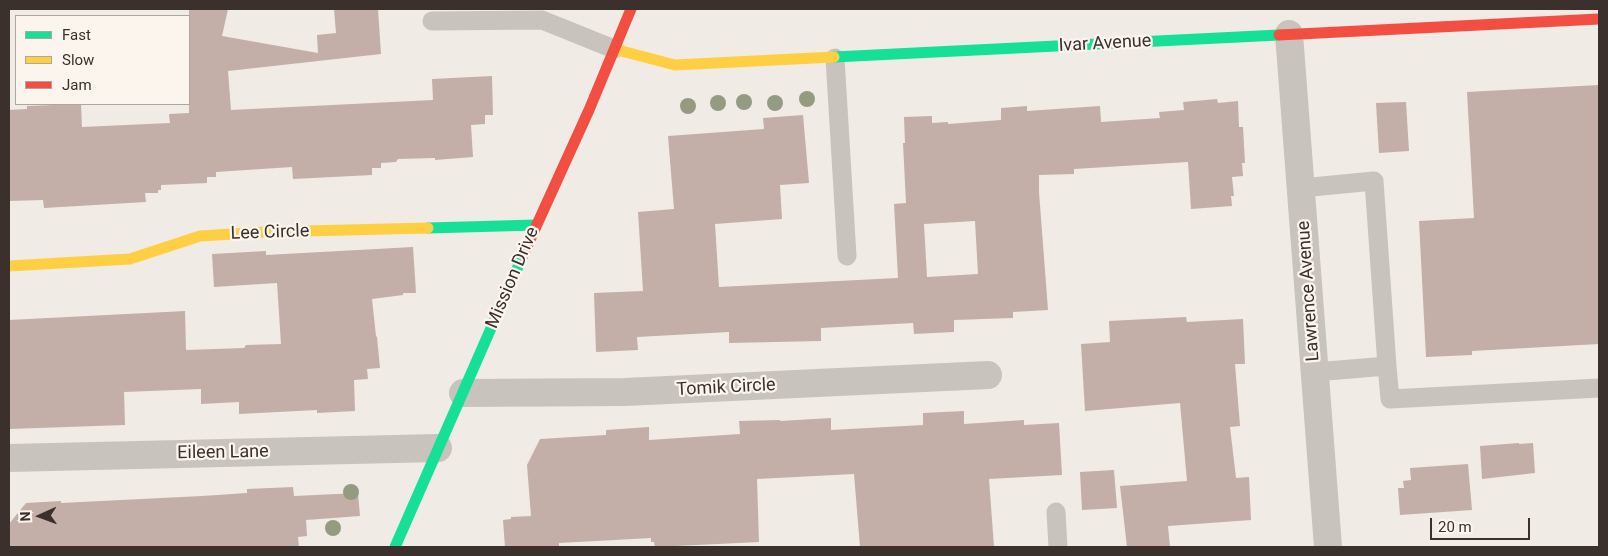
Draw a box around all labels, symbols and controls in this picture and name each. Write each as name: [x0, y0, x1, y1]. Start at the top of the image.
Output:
legend: [15, 15, 190, 105]
text: Fast: [62, 26, 91, 44]
street label: Ivar Avenue: [1058, 31, 1152, 57]
text: Slow: [62, 51, 94, 69]
text: Jam: [62, 76, 92, 94]
street label: Lawrence Avenue: [1293, 220, 1325, 362]
street label: Lee Circle: [230, 221, 310, 245]
street label: Mission Drive: [482, 224, 544, 332]
street label: Tomik Circle: [676, 375, 776, 401]
street label: Eileen Lane: [177, 441, 269, 465]
north arrow: [15, 491, 65, 541]
scale bar: [1433, 508, 1533, 540]
text: N: [17, 511, 33, 522]
text: 20 m: [1438, 518, 1472, 536]

